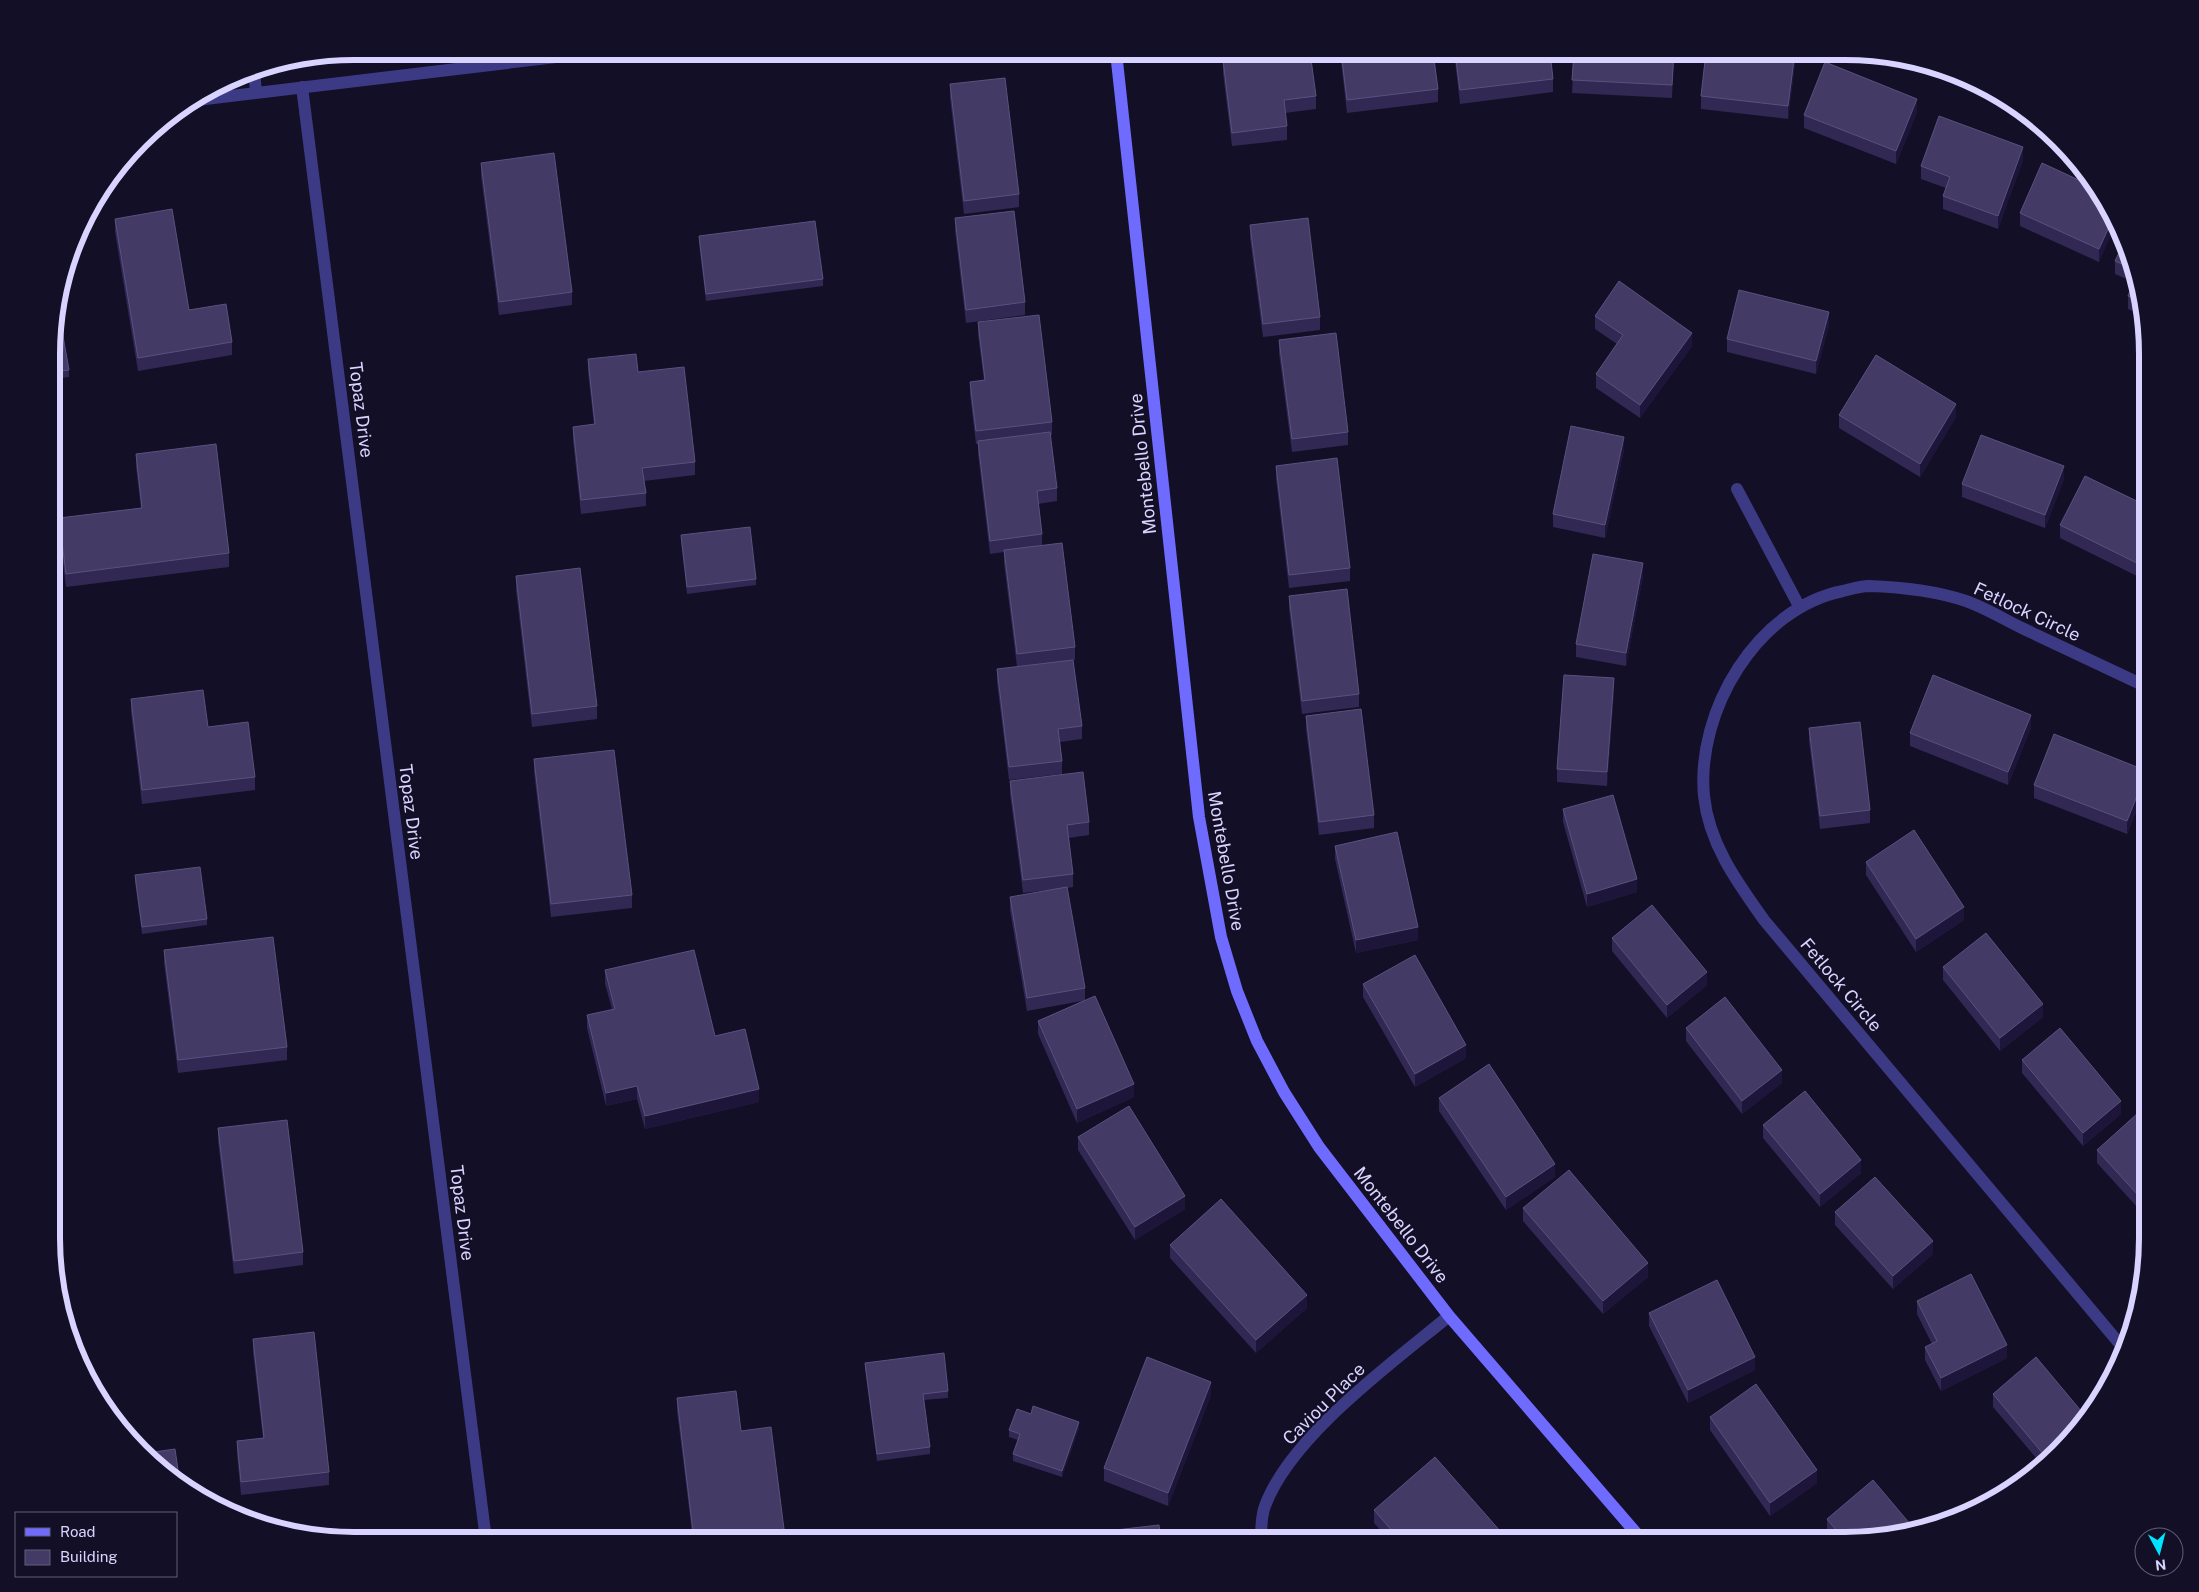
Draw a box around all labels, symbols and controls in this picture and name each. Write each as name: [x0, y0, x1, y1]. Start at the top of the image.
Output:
street label: Topaz Drive: [345, 361, 378, 459]
street label: Montebello Drive: [1125, 393, 1160, 536]
street label: Fetlock Circle: [1971, 578, 2084, 645]
street label: Topaz Drive: [395, 763, 428, 861]
street label: Montebello Drive: [1204, 789, 1249, 932]
street label: Fetlock Circle: [1796, 934, 1886, 1036]
street label: Montebello Drive: [1350, 1162, 1453, 1287]
street label: Topaz Drive: [446, 1164, 479, 1262]
street label: Caviou Place: [1278, 1358, 1369, 1449]
legend: [15, 1512, 178, 1577]
text: Road: [60, 1523, 96, 1540]
north arrow: [2134, 1527, 2184, 1577]
text: Building: [60, 1548, 118, 1565]
text: N: [2154, 1556, 2167, 1574]

